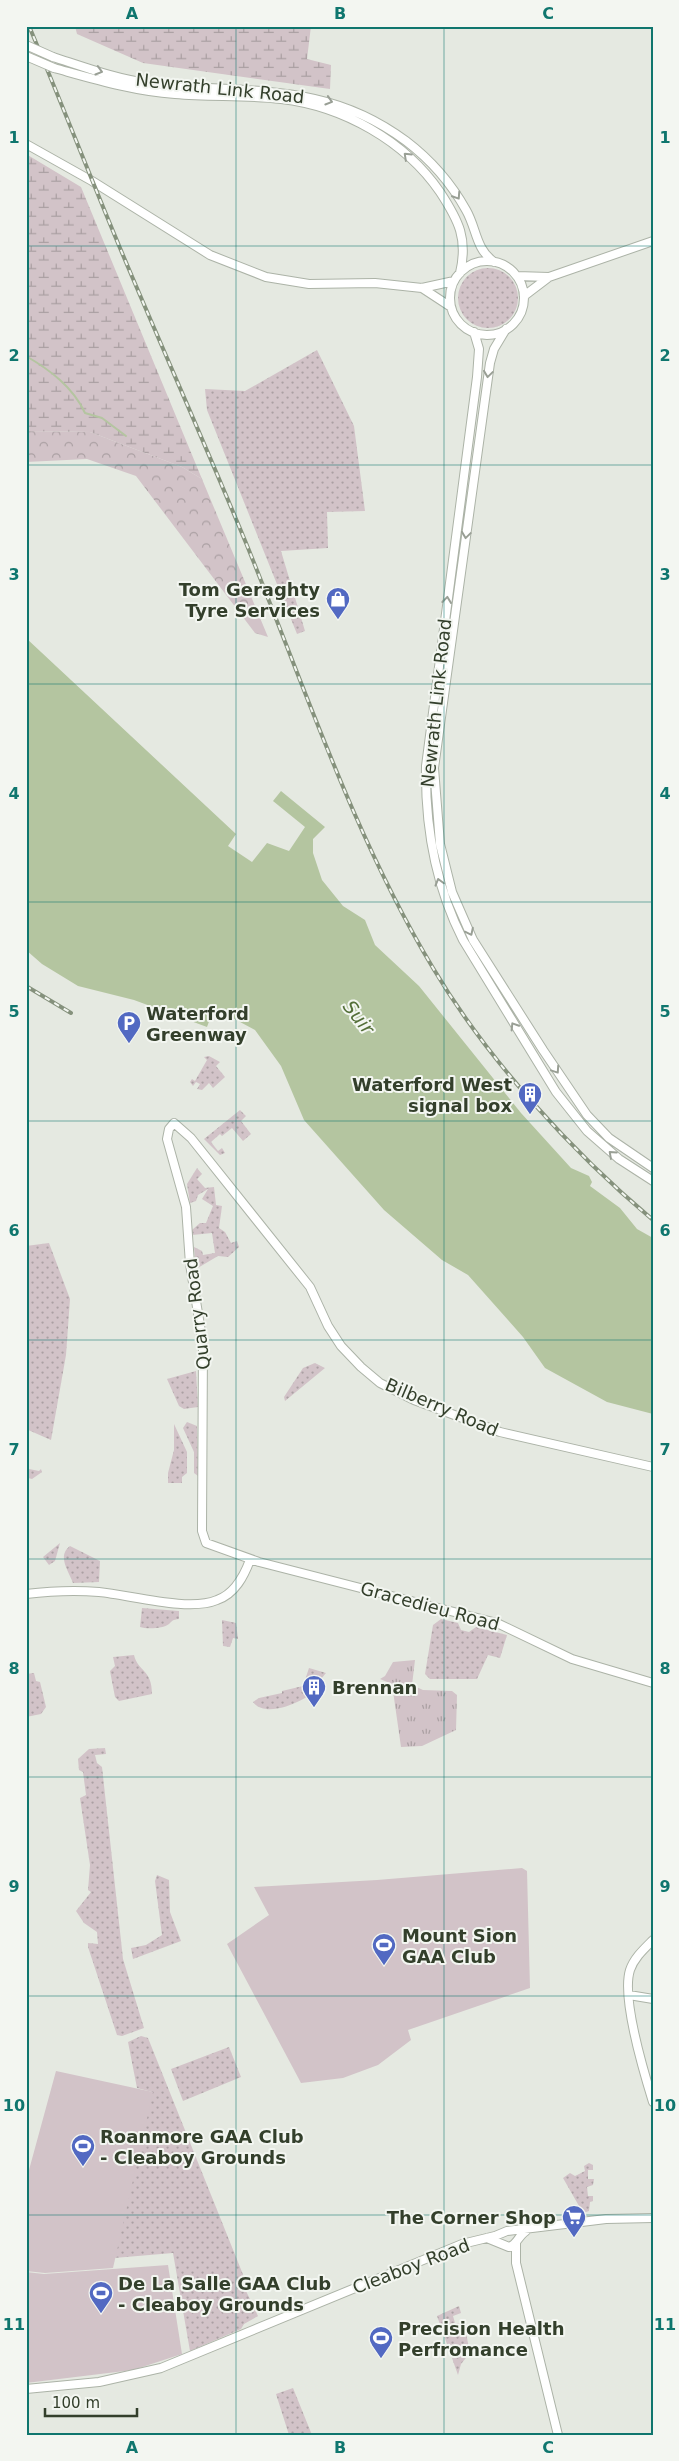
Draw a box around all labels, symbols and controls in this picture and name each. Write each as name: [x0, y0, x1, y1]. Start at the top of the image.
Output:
text: A: [126, 4, 139, 23]
text: B: [334, 4, 346, 23]
text: C: [542, 4, 554, 23]
one-way arrow: [95, 66, 103, 76]
street label: Newrath Link Road: [135, 69, 305, 107]
one-way arrow: [324, 96, 333, 106]
text: 1: [8, 128, 20, 147]
text: 1: [659, 128, 671, 147]
one-way arrow: [404, 153, 413, 162]
one-way arrow: [451, 190, 460, 199]
text: 2: [8, 346, 20, 365]
text: 2: [659, 346, 671, 365]
one-way arrow: [483, 370, 494, 378]
one-way arrow: [461, 531, 472, 539]
text: 3: [8, 565, 20, 584]
text: 3: [659, 565, 671, 584]
place label: Tom Geraghty Tyre Services: [179, 579, 320, 621]
shop icon: Tom Geraghty Tyre Services: [325, 586, 351, 620]
one-way arrow: [441, 595, 452, 603]
street label: Newrath Link Road: [417, 618, 455, 788]
text: 4: [8, 784, 20, 803]
text: 4: [659, 784, 671, 803]
one-way arrow: [435, 878, 445, 887]
one-way arrow: [464, 927, 474, 936]
water label: Suir: [339, 996, 380, 1039]
text: 5: [8, 1002, 20, 1021]
text: 5: [659, 1002, 671, 1021]
place label: Waterford Greenway: [146, 1003, 249, 1045]
parking icon: Waterford Greenway: [116, 1010, 142, 1044]
one-way arrow: [510, 1022, 520, 1031]
one-way arrow: [550, 1064, 559, 1074]
place label: Waterford West signal box: [352, 1074, 512, 1116]
building icon: Waterford West signal box: [517, 1081, 543, 1115]
one-way arrow: [609, 1150, 618, 1159]
text: 6: [8, 1221, 20, 1240]
text: 6: [659, 1221, 671, 1240]
street label: Quarry Road: [180, 1257, 214, 1371]
street label: Bilberry Road: [382, 1374, 502, 1440]
text: 7: [8, 1440, 20, 1459]
text: 7: [659, 1440, 671, 1459]
street label: Gracedieu Road: [358, 1577, 502, 1635]
text: 8: [8, 1659, 20, 1678]
text: 8: [659, 1659, 671, 1678]
building icon: Brennan: [301, 1674, 327, 1708]
place label: Brennan: [332, 1677, 417, 1698]
text: 9: [8, 1877, 20, 1896]
text: 9: [659, 1877, 671, 1896]
place label: Mount Sion GAA Club: [402, 1925, 517, 1967]
sports icon: Mount Sion GAA Club: [371, 1932, 397, 1966]
text: 10: [3, 2096, 25, 2115]
text: 10: [654, 2096, 676, 2115]
place label: Roanmore GAA Club - Cleaboy Grounds: [100, 2126, 304, 2168]
sports icon: Roanmore GAA Club - Cleaboy Grounds: [70, 2133, 96, 2167]
supermarket icon: The Corner Shop: [561, 2204, 587, 2238]
place label: The Corner Shop: [387, 2207, 556, 2228]
street label: Cleaboy Road: [350, 2234, 472, 2298]
place label: De La Salle GAA Club - Cleaboy Grounds: [118, 2273, 331, 2315]
sports icon: De La Salle GAA Club - Cleaboy Grounds: [88, 2280, 114, 2314]
text: 11: [3, 2315, 25, 2334]
text: 11: [654, 2315, 676, 2334]
place label: Precision Health Perfromance: [398, 2318, 564, 2360]
sports icon: Precision Health Perfromance: [368, 2325, 394, 2359]
scale bar: [45, 2386, 138, 2418]
text: 100 m: [52, 2394, 100, 2412]
text: A: [126, 2438, 139, 2457]
text: B: [334, 2438, 346, 2457]
text: C: [542, 2438, 554, 2457]

